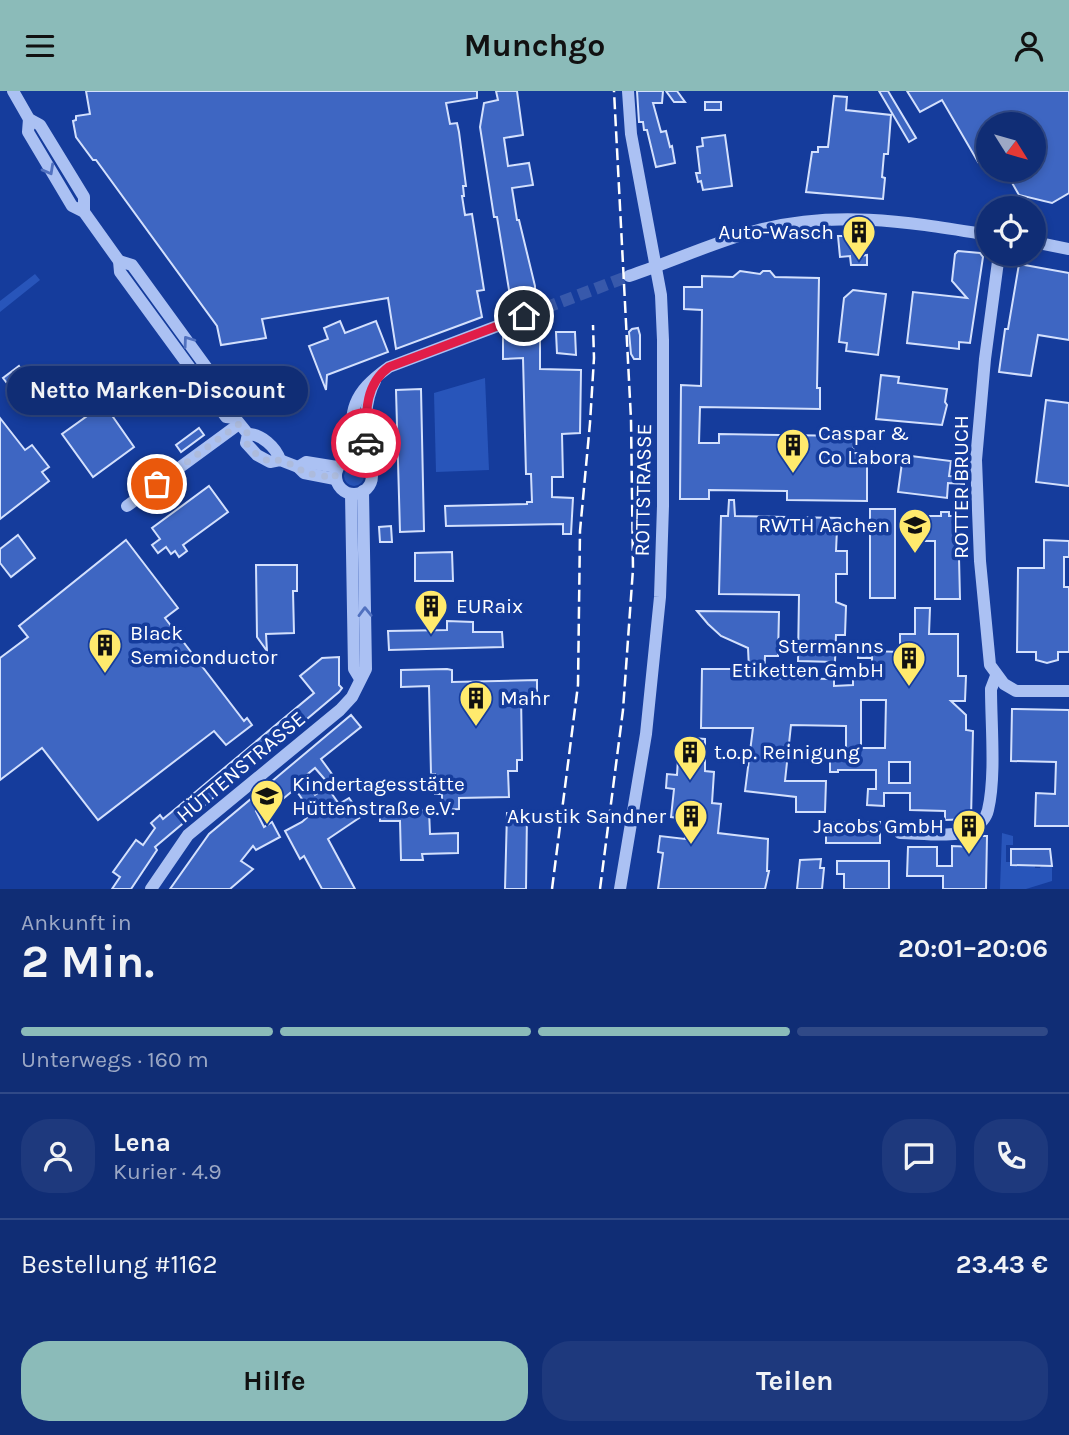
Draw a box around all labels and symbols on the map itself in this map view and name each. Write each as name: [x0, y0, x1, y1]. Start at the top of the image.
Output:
north arrow: [976, 112, 1046, 182]
one-way arrow: [41, 163, 54, 175]
building icon: Auto-Wasch: [840, 213, 878, 262]
place label: Auto-Wasch: [718, 220, 834, 244]
pin: [494, 286, 554, 346]
one-way arrow: [183, 336, 196, 349]
callout: Netto Marken-Discount: [6, 365, 308, 414]
courier: [331, 408, 401, 478]
street label: ROTTER BRUCH: [949, 415, 973, 559]
place label: Caspar & Co Labora: [818, 421, 912, 469]
street label: ROTTSTRASSE: [630, 423, 656, 557]
building icon: Caspar & Co Labora: [774, 426, 812, 475]
pin: [127, 454, 187, 514]
school or university icon: RWTH Aachen: [896, 506, 934, 555]
place label: RWTH Aachen: [758, 513, 890, 537]
building icon: EURaix: [412, 587, 450, 636]
place label: EURaix: [456, 594, 523, 618]
one-way arrow: [358, 606, 373, 617]
place label: Black Semiconductor: [130, 621, 278, 669]
building icon: Black Semiconductor: [86, 626, 124, 675]
place label: Stermanns Etiketten GmbH: [732, 634, 884, 682]
building icon: Stermanns Etiketten GmbH: [890, 639, 928, 688]
building icon: Mahr: [457, 679, 495, 728]
place label: Mahr: [500, 686, 550, 710]
street label: HÜTTENSTRASSE: [172, 706, 310, 828]
building icon: t.o.p. Reinigung: [671, 733, 709, 782]
place label: t.o.p. Reinigung: [714, 740, 860, 764]
place label: Kindertagesstätte Hüttenstraße e.V.: [292, 772, 465, 820]
school or university icon: Kindertagesstätte Hüttenstraße e.V.: [248, 777, 286, 826]
building icon: Akustik Sandner: [672, 797, 710, 846]
place label: Akustik Sandner: [507, 804, 666, 828]
building icon: Jacobs GmbH: [950, 807, 988, 856]
place label: Jacobs GmbH: [814, 814, 944, 838]

